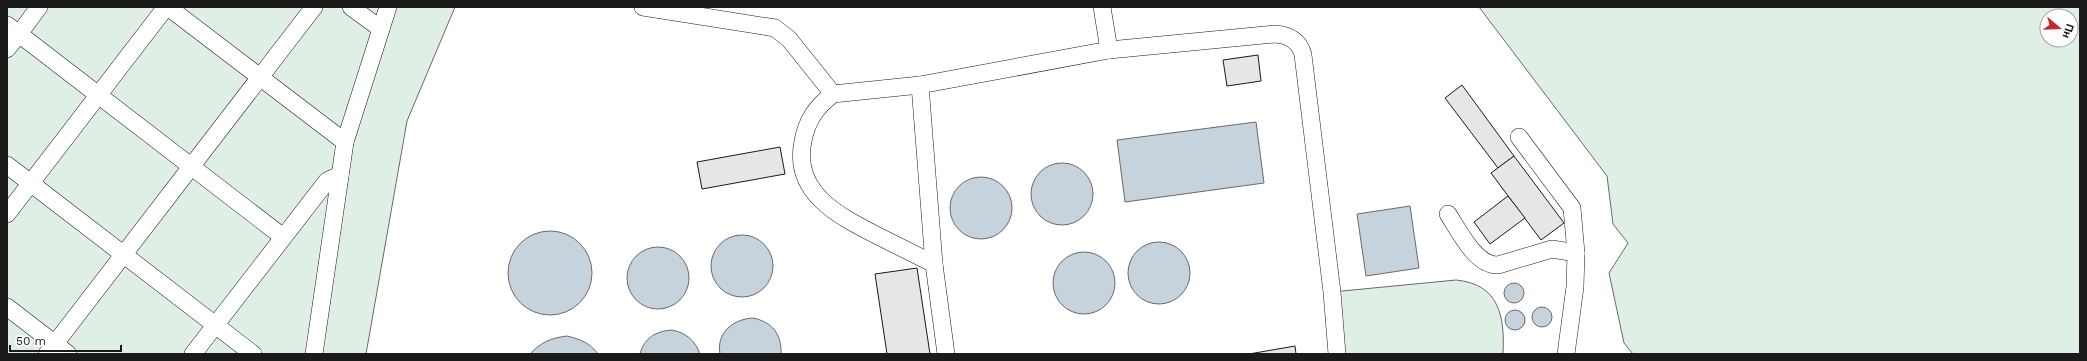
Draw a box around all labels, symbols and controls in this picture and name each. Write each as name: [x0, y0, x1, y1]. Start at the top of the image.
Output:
north arrow: [2039, 8, 2079, 48]
text: Пн: [2059, 22, 2076, 40]
scale bar: [10, 327, 121, 353]
text: 50 m: [16, 334, 46, 348]

